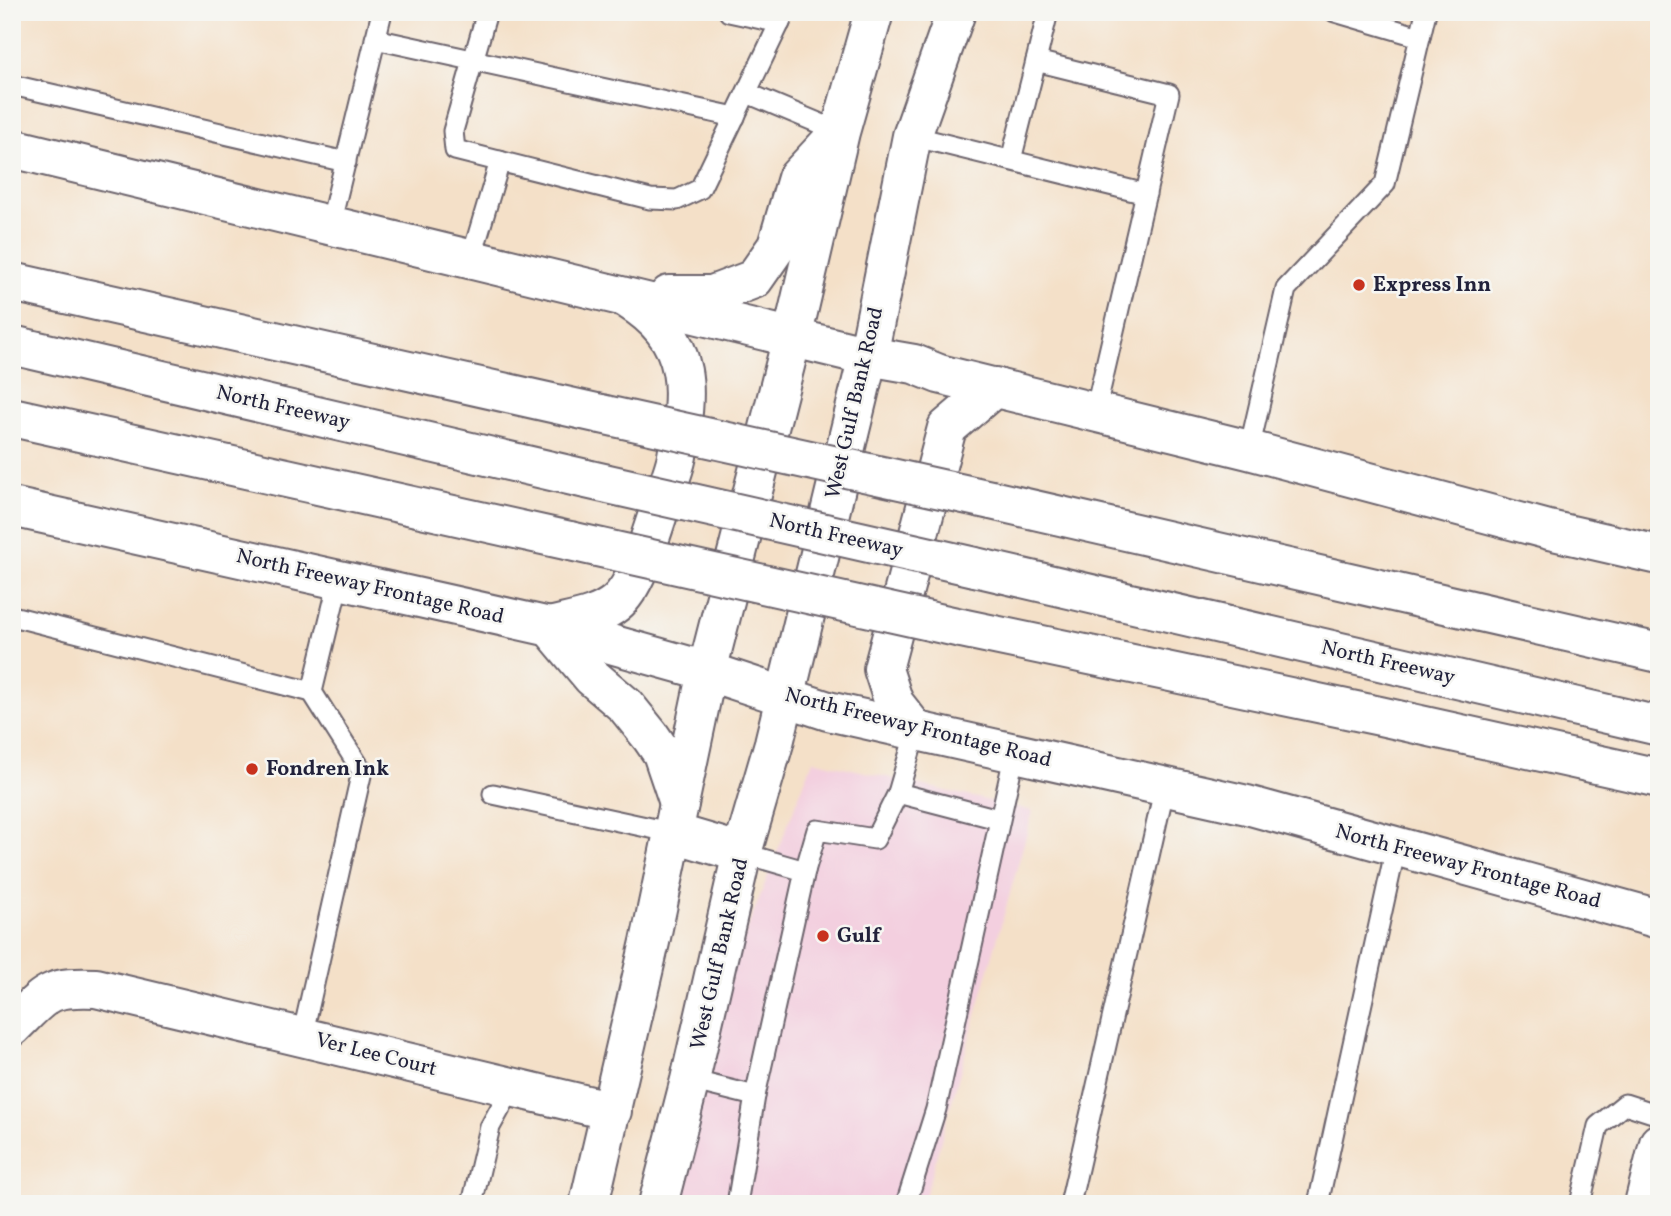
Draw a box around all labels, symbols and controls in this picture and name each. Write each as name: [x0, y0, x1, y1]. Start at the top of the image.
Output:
place label: Express Inn: [1373, 271, 1491, 300]
marker: Express Inn: [1351, 277, 1367, 293]
street label: West Gulf Bank Road: [819, 304, 891, 502]
street label: North Freeway: [213, 378, 353, 438]
street label: North Freeway: [766, 506, 906, 566]
street label: North Freeway Frontage Road: [233, 542, 507, 632]
street label: North Freeway: [1318, 633, 1458, 693]
street label: North Freeway Frontage Road: [782, 681, 1054, 775]
place label: Fondren Ink: [266, 755, 389, 784]
marker: Fondren Ink: [244, 761, 260, 777]
street label: North Freeway Frontage Road: [1332, 818, 1604, 916]
street label: West Gulf Bank Road: [684, 855, 756, 1053]
place label: Gulf: [837, 922, 882, 951]
marker: Gulf: [815, 928, 831, 944]
street label: Ver Lee Court: [312, 1026, 440, 1084]

